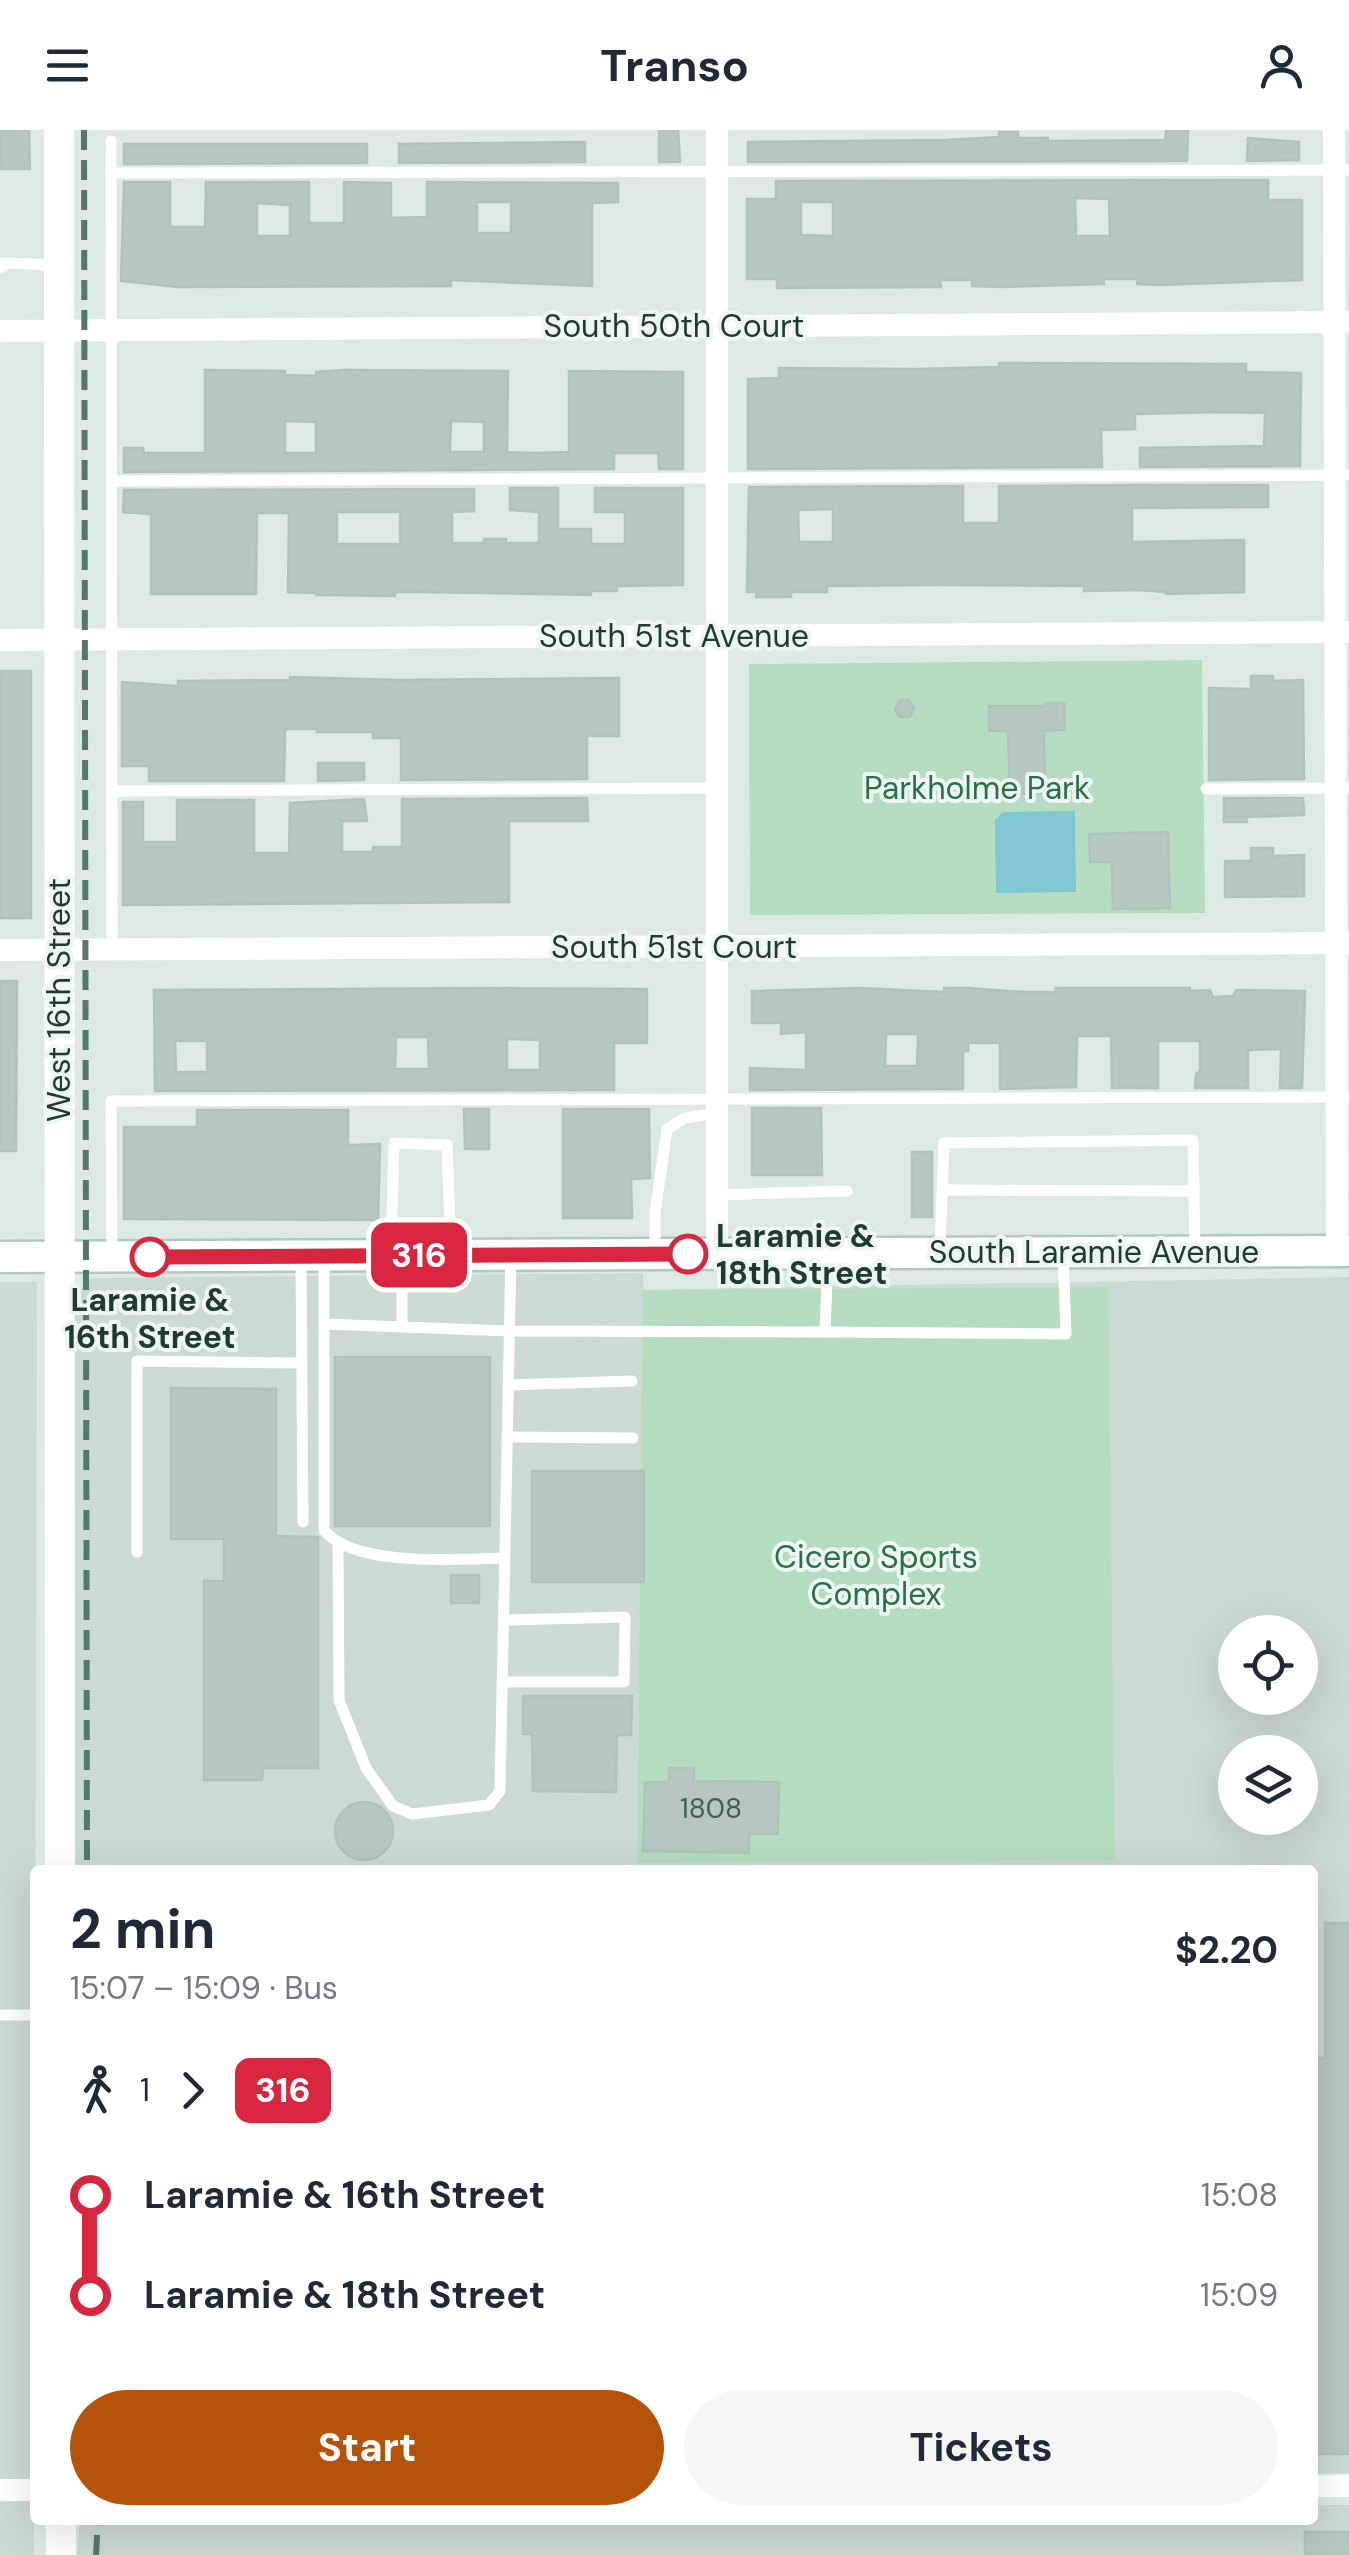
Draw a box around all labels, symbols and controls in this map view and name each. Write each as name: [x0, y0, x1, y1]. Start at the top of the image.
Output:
text: Transo: [600, 36, 749, 95]
icon: menu: [40, 38, 95, 93]
icon: person: [1254, 38, 1309, 93]
street label: South 50th Court: [544, 305, 804, 347]
street label: South 51st Avenue: [539, 615, 809, 657]
park label: Parkholme Park: [864, 767, 1090, 809]
street label: West 16th Street: [38, 878, 80, 1122]
street label: South 51st Court: [551, 926, 797, 968]
place label: Laramie & 18th Street: [716, 1215, 887, 1294]
line badge: 316: [362, 1222, 476, 1288]
street label: South Laramie Avenue: [929, 1231, 1259, 1273]
text: 316: [391, 1232, 447, 1278]
marker: Laramie & 18th Street: [669, 1235, 707, 1273]
marker: Laramie & 16th Street: [131, 1238, 169, 1276]
place label: Laramie & 16th Street: [64, 1279, 236, 1358]
park label: Cicero Sports Complex: [774, 1536, 978, 1615]
map controls: [1218, 1615, 1318, 1835]
button: locate: [1218, 1615, 1318, 1715]
button: layers: [1218, 1735, 1318, 1835]
house number: 1808: [680, 1790, 742, 1827]
text: 2 min: [70, 1893, 215, 1965]
text: $2.20: [1175, 1925, 1278, 1975]
text: 15:07 – 15:09 · Bus: [70, 1967, 338, 2009]
icon: walk: [70, 2063, 125, 2118]
icon: forward: [165, 2063, 220, 2118]
text: 316: [255, 2067, 311, 2113]
text: 1: [140, 2069, 150, 2111]
text: Laramie & 16th Street: [144, 2170, 545, 2220]
text: 15:08: [1201, 2174, 1278, 2216]
text: Laramie & 18th Street: [144, 2270, 545, 2320]
text: 15:09: [1200, 2274, 1278, 2316]
button: Start: [70, 2390, 664, 2505]
button: Tickets: [684, 2390, 1278, 2505]

